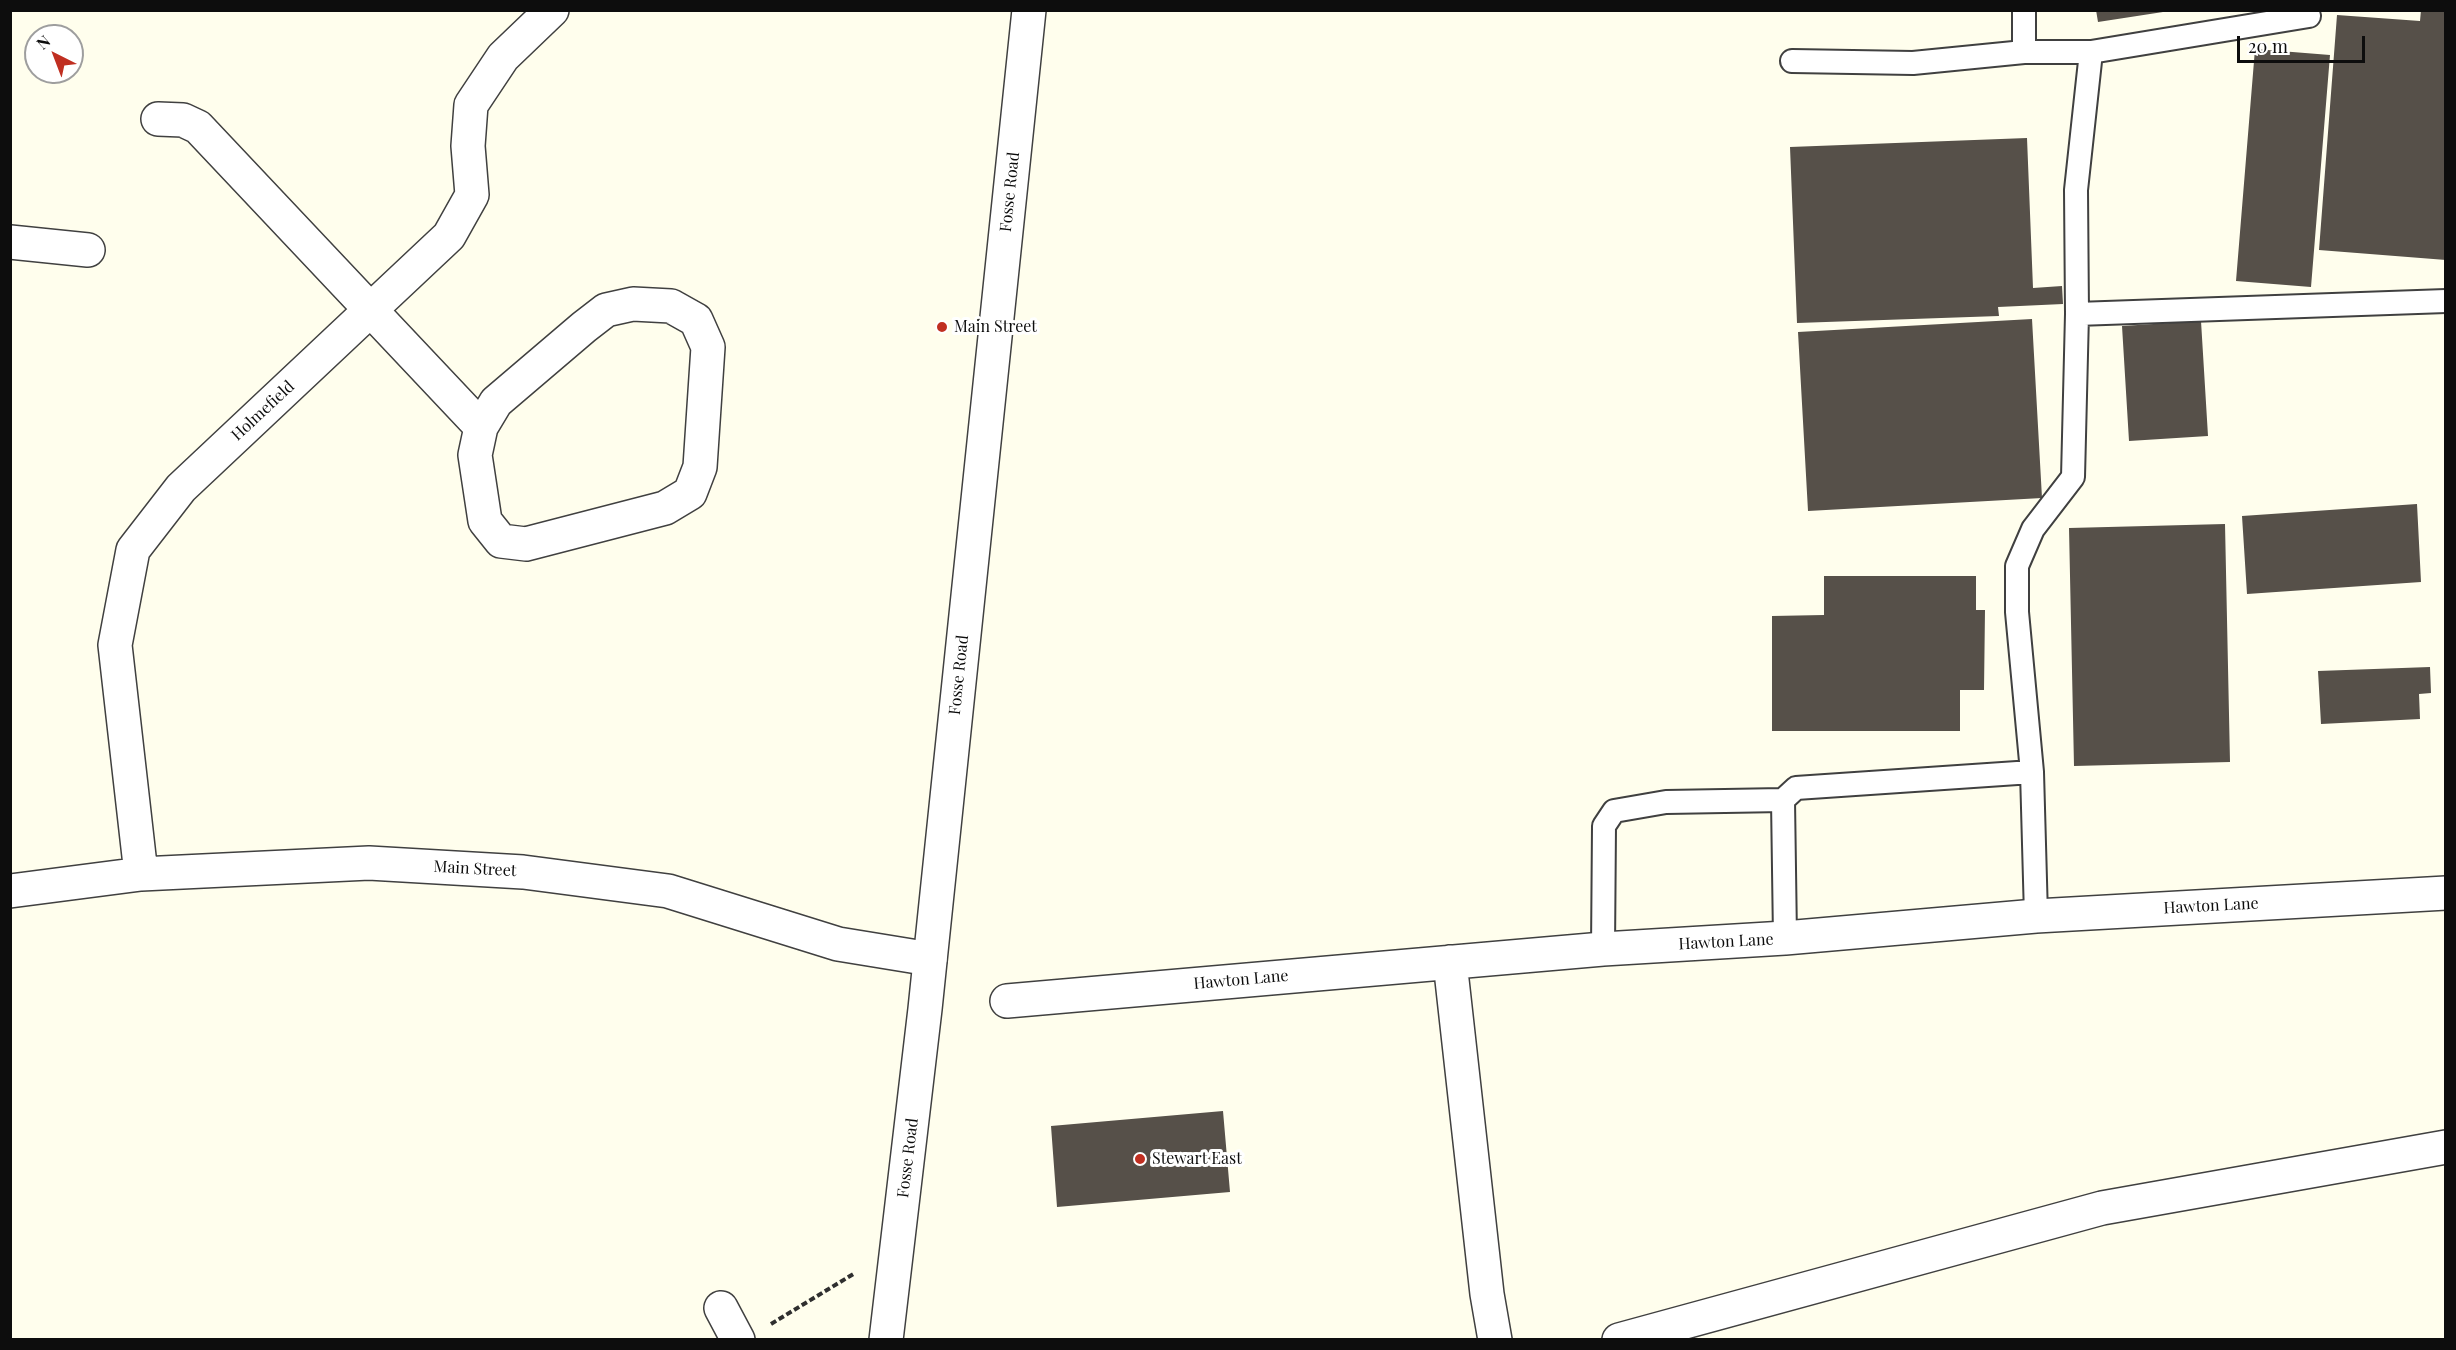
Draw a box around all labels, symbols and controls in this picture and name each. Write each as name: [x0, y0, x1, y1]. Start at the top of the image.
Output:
north arrow: [24, 24, 84, 84]
scale bar: [2240, 24, 2368, 62]
text: N: [32, 30, 54, 53]
text: 20 m: [2248, 34, 2288, 58]
street label: Fosse Road: [996, 151, 1024, 233]
place label: Main Street: [954, 317, 1037, 337]
marker: Main Street: [935, 320, 949, 334]
street label: Holmefield: [228, 377, 298, 445]
street label: Fosse Road: [945, 634, 973, 716]
street label: Main Street: [433, 857, 517, 881]
street label: Hawton Lane: [2163, 894, 2259, 918]
street label: Hawton Lane: [1678, 930, 1774, 954]
street label: Hawton Lane: [1193, 966, 1289, 994]
street label: Fosse Road: [894, 1117, 922, 1199]
place label: Stewart East: [1152, 1149, 1242, 1169]
marker: Stewart East: [1133, 1152, 1147, 1166]

